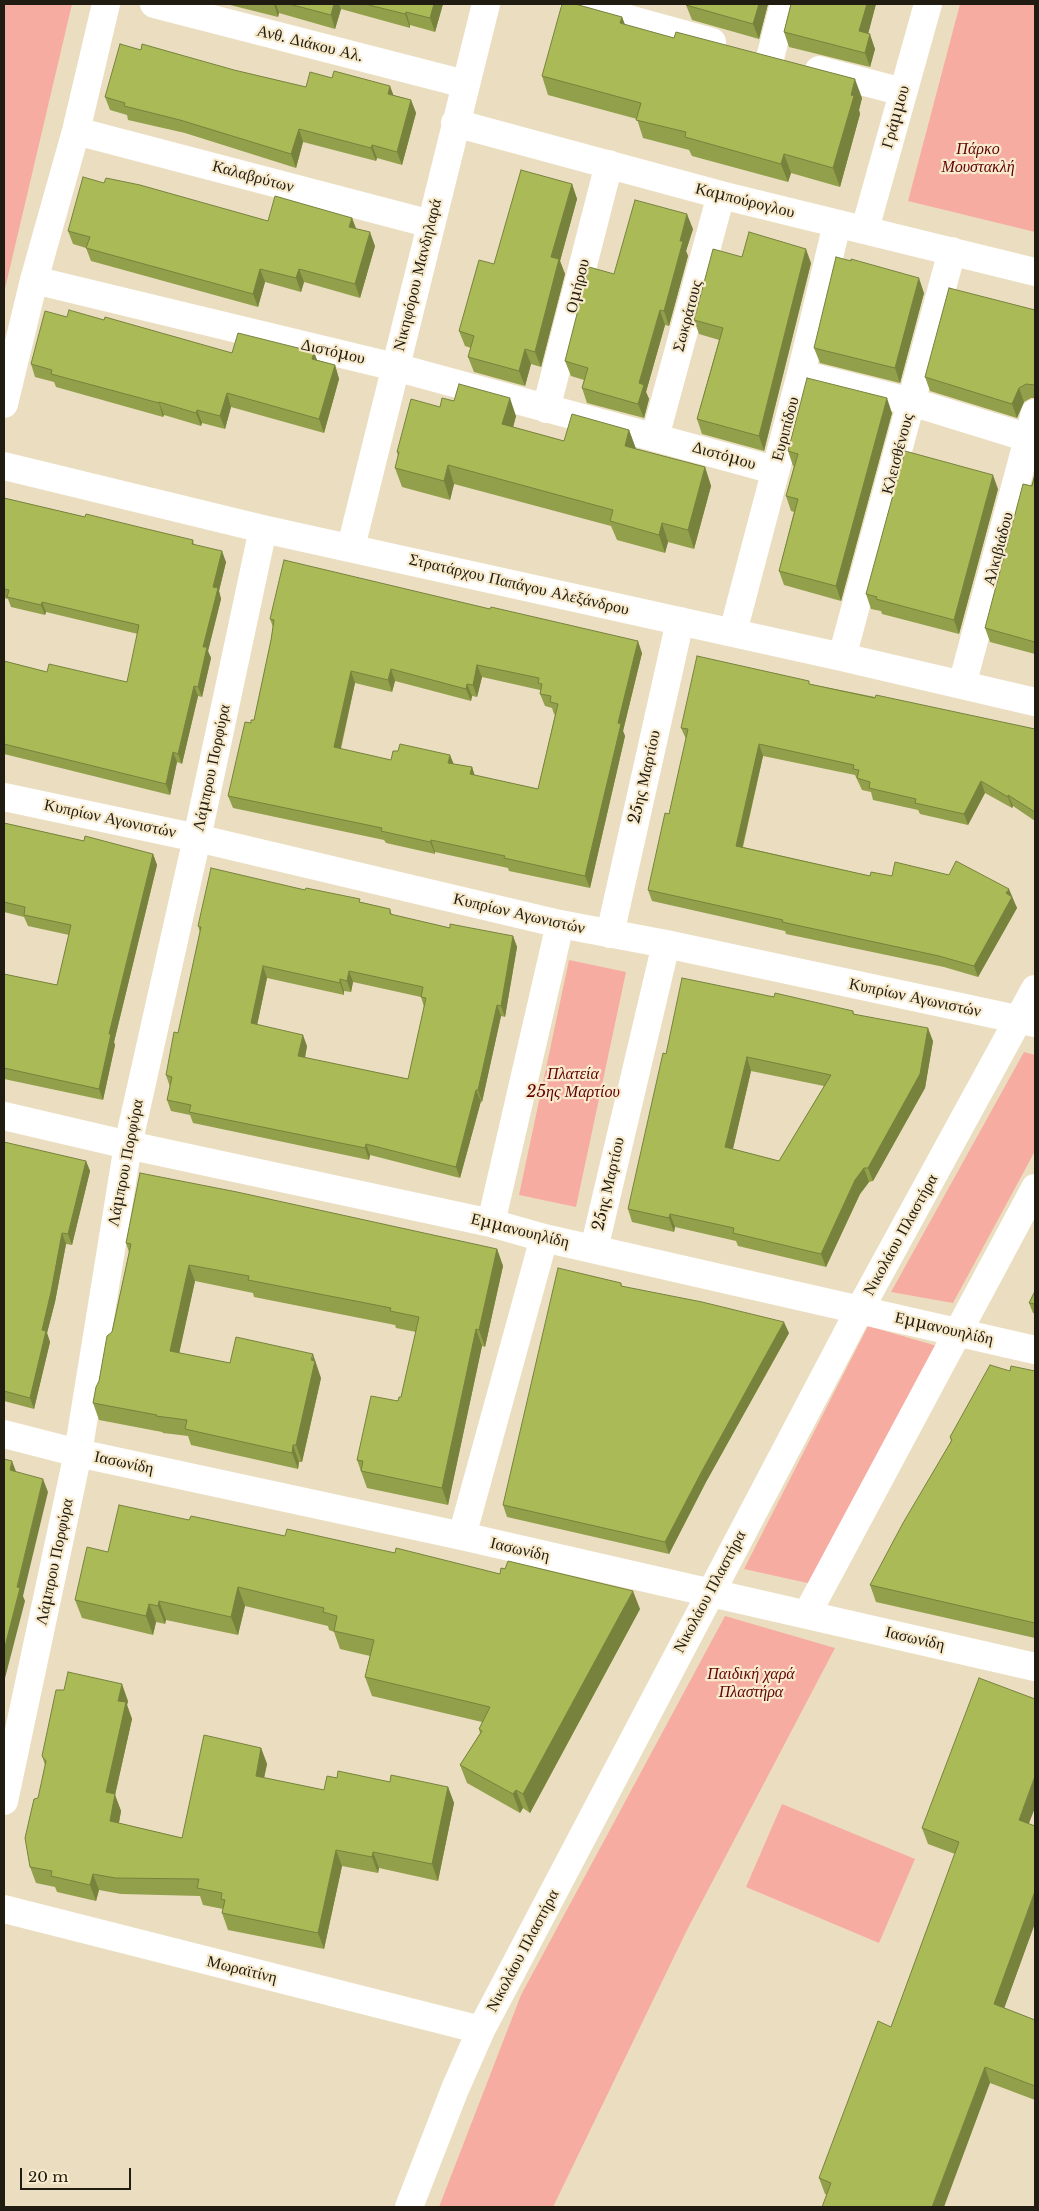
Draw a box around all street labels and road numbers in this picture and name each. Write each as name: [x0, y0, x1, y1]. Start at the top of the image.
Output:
street label: Ανθ. Διάκου Αλ.: [255, 22, 365, 66]
street label: Γράμμου: [878, 83, 914, 151]
street label: Καλαβρύτων: [210, 157, 296, 197]
street label: Καμπούρογλου: [693, 179, 797, 223]
street label: Νικηφόρου Μανδηλαρά: [390, 197, 446, 353]
street label: Ομήρου: [562, 257, 594, 315]
street label: Σωκράτους: [669, 278, 707, 354]
street label: Διστόμου: [299, 335, 367, 369]
street label: Ευριπίδου: [768, 395, 804, 463]
street label: Κλεισθένους: [878, 412, 918, 496]
street label: Διστόμου: [690, 438, 758, 474]
street label: Αλκιβιάδου: [980, 510, 1018, 588]
street label: Στρατάρχου Παπάγου Αλεξάνδρου: [407, 550, 631, 620]
street label: Λάμπρου Πορφύρα: [189, 703, 235, 833]
street label: 25ης Μαρτίου: [625, 728, 665, 826]
street label: Κυπρίων Αγωνιστών: [42, 796, 178, 842]
street label: Κυπρίων Αγωνιστών: [451, 890, 587, 938]
street label: Κυπρίων Αγωνιστών: [847, 975, 983, 1021]
street label: Λάμπρου Πορφύρα: [104, 1098, 148, 1228]
street label: 25ης Μαρτίου: [589, 1135, 629, 1233]
street label: Νικολάου Πλαστήρα: [860, 1171, 942, 1299]
street label: Εμμανουηλίδη: [469, 1210, 571, 1252]
street label: Εμμανουηλίδη: [893, 1308, 995, 1350]
street label: Ιασωνίδη: [93, 1447, 155, 1479]
street label: Λάμπρου Πορφύρα: [32, 1497, 78, 1627]
street label: Νικολάου Πλαστήρα: [670, 1528, 750, 1656]
street label: Ιασωνίδη: [488, 1534, 552, 1566]
street label: Ιασωνίδη: [883, 1623, 947, 1655]
street label: Νικολάου Πλαστήρα: [483, 1887, 563, 2015]
street label: Μωραϊτίνη: [205, 1952, 279, 1988]

